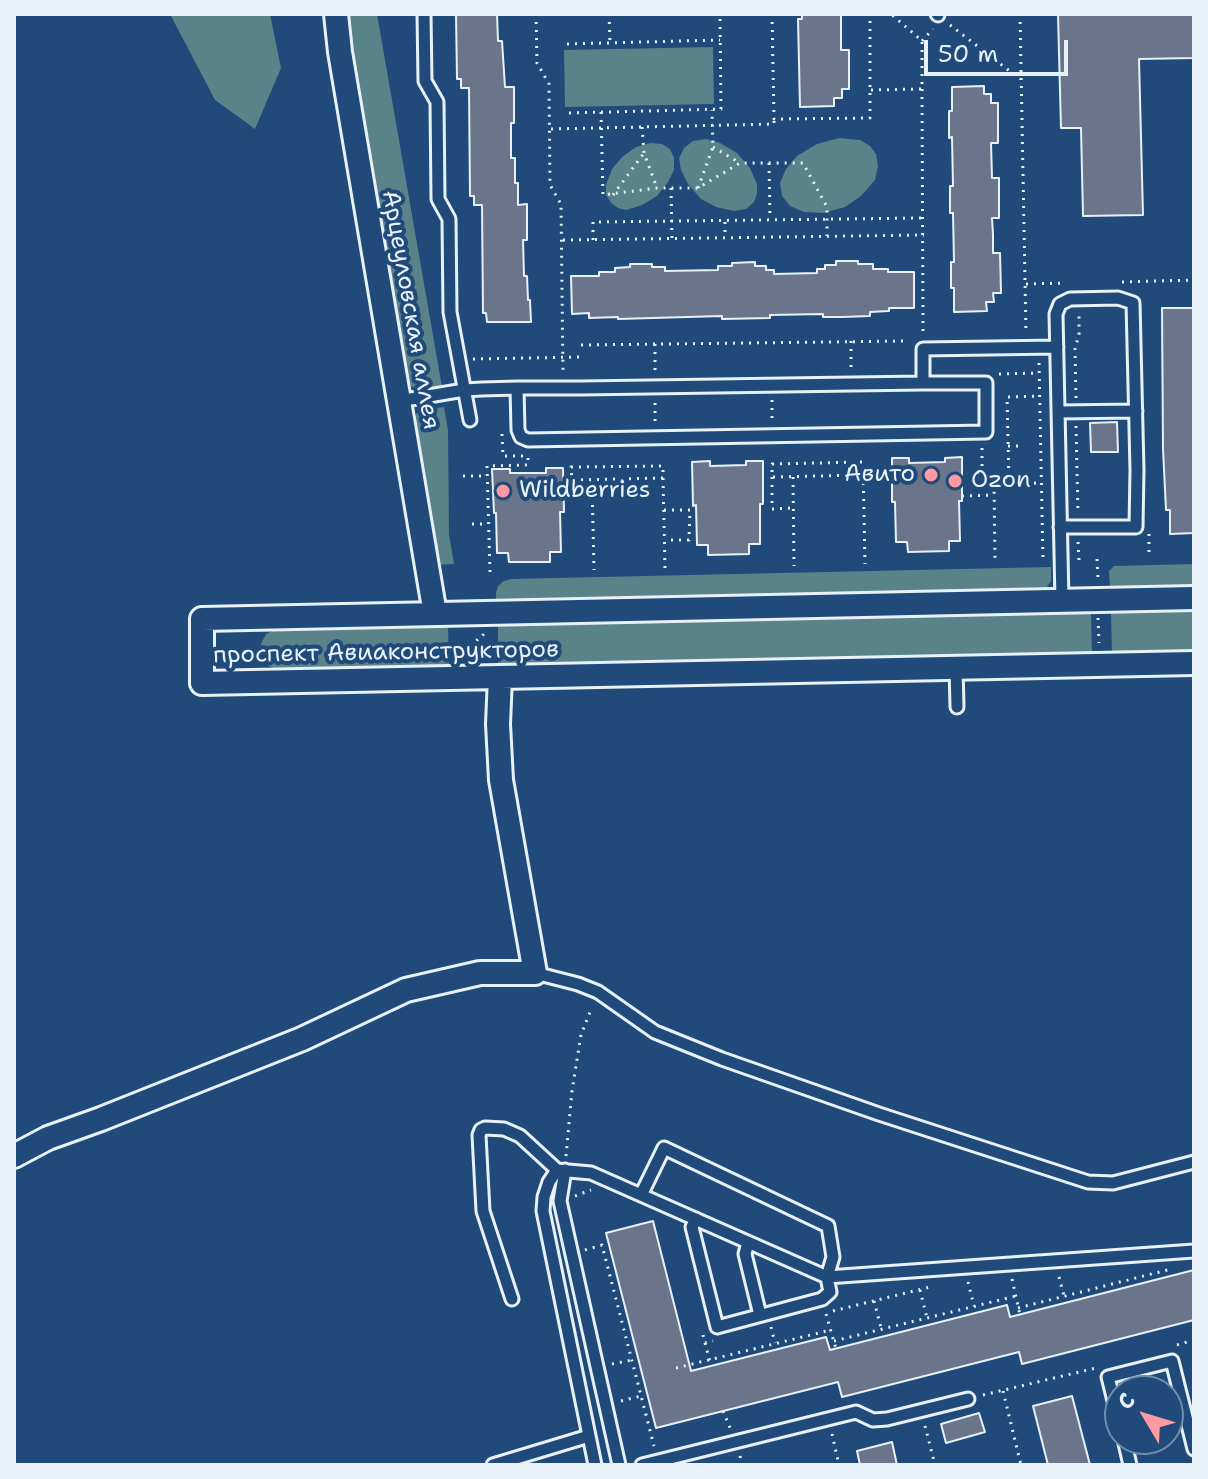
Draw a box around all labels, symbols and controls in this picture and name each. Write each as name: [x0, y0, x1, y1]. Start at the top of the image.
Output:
scale bar: [928, 24, 1072, 74]
text: 50 m: [938, 38, 998, 70]
street label: Арцеуловская аллея: [375, 188, 445, 432]
place label: Авито: [844, 461, 915, 489]
marker: Авито: [922, 466, 940, 484]
place label: Ozon: [971, 467, 1031, 495]
marker: Ozon: [946, 472, 964, 490]
place label: Wildberries: [519, 477, 651, 505]
marker: Wildberries: [494, 482, 512, 500]
street label: проспект Авиаконструкторов: [213, 636, 559, 670]
north arrow: [1104, 1375, 1184, 1455]
text: С: [1111, 1387, 1142, 1415]

